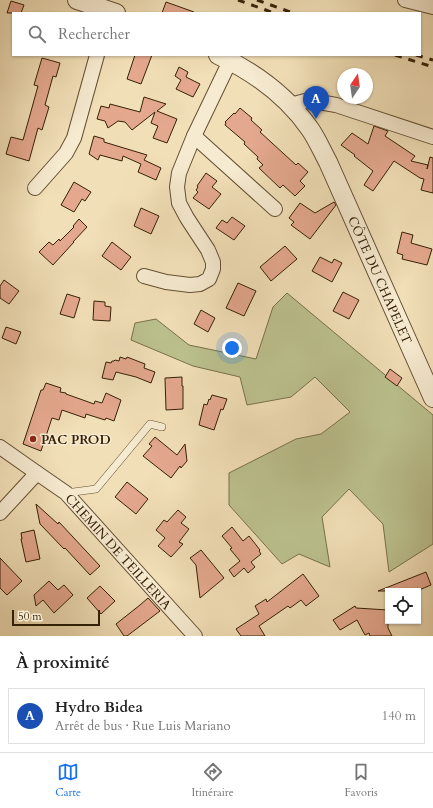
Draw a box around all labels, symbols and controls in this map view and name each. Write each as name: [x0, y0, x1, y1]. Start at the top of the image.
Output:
search box: [12, 12, 421, 56]
icon: search: [26, 23, 48, 45]
text: Rechercher: [58, 24, 130, 44]
north arrow: [337, 68, 373, 104]
pin: A: [303, 86, 329, 119]
street label: CÔTE DU CHAPELET: [343, 213, 416, 348]
your location: [222, 338, 242, 358]
place label: PAC PROD: [41, 431, 111, 449]
marker: PAC PROD: [28, 434, 38, 444]
street label: CHEMIN DE TEILLERIA: [61, 490, 176, 615]
map controls: [385, 588, 421, 624]
button: locate: [385, 588, 421, 624]
scale bar: [12, 608, 100, 627]
text: 50 m: [18, 609, 42, 624]
text: À proximité: [16, 651, 110, 674]
text: Hydro Bidea: [55, 697, 143, 717]
text: A: [25, 707, 35, 725]
text: 140 m: [382, 707, 416, 725]
text: Arrêt de bus · Rue Luis Mariano: [55, 717, 231, 735]
tab: Carte: [55, 761, 81, 800]
tab: Itinéraire: [191, 761, 234, 800]
tab: Favoris: [344, 761, 378, 800]

